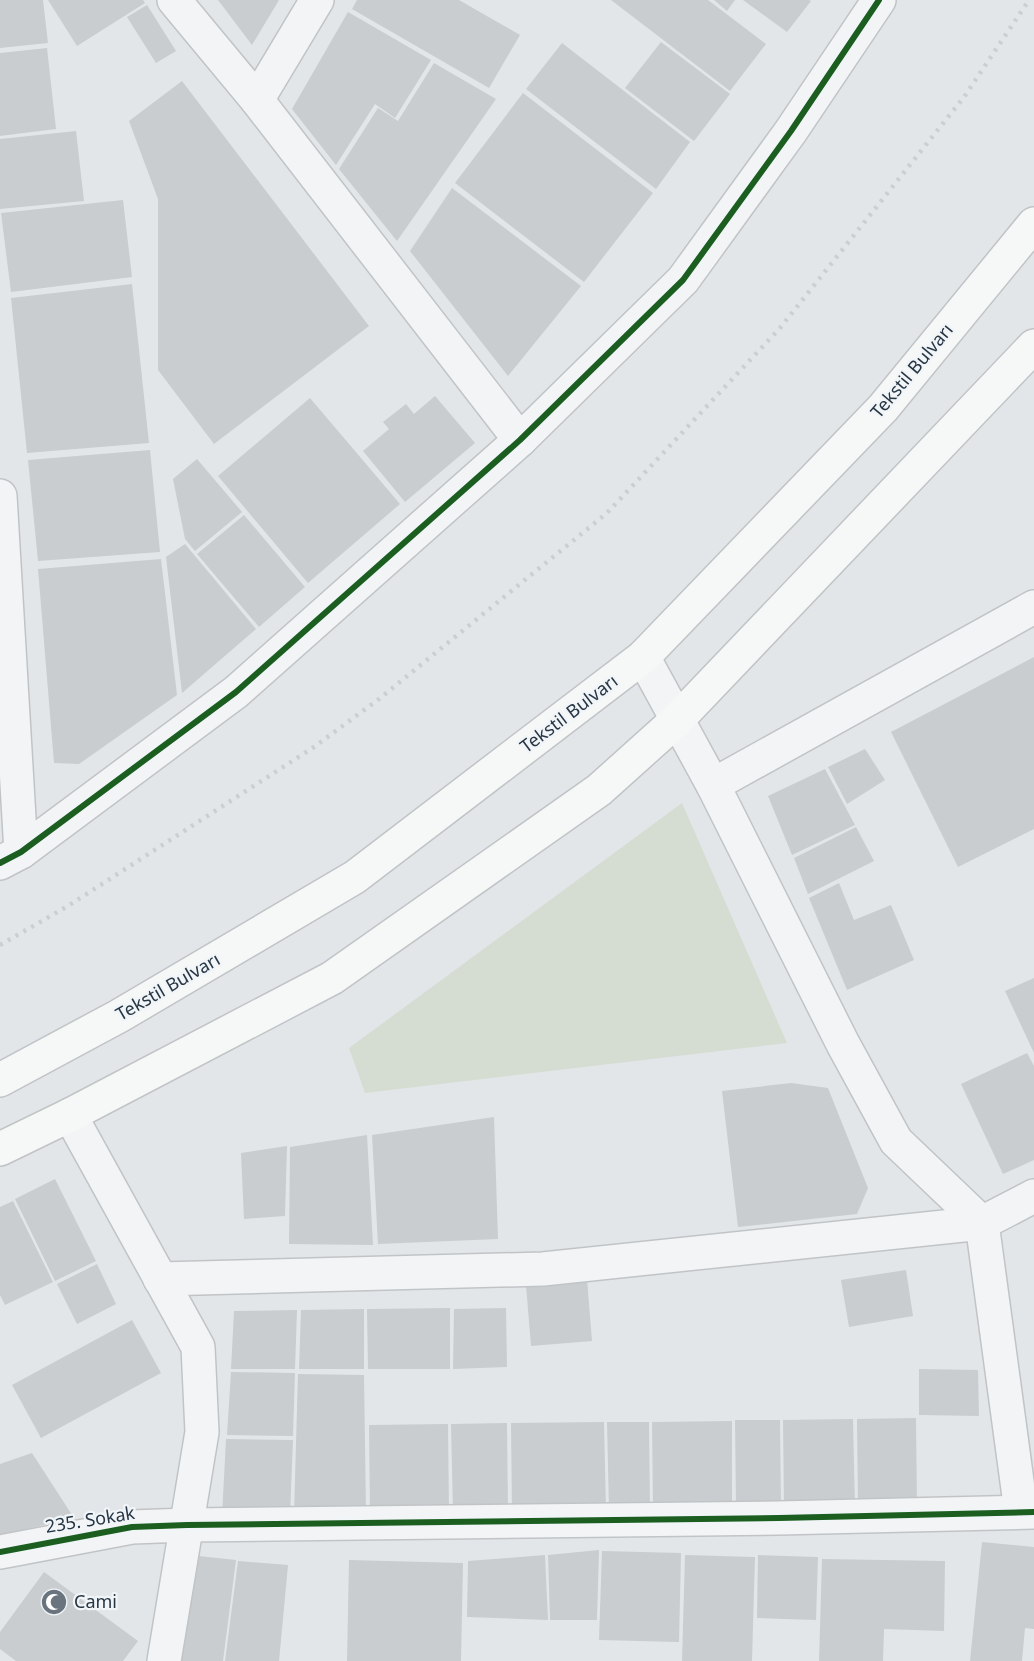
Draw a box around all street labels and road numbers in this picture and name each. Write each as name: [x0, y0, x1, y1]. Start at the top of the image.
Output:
street label: Tekstil Bulvarı: [865, 318, 958, 423]
street label: Tekstil Bulvarı: [515, 669, 622, 758]
street label: Tekstil Bulvarı: [111, 947, 224, 1026]
street label: 235. Sokak: [43, 1500, 137, 1538]

